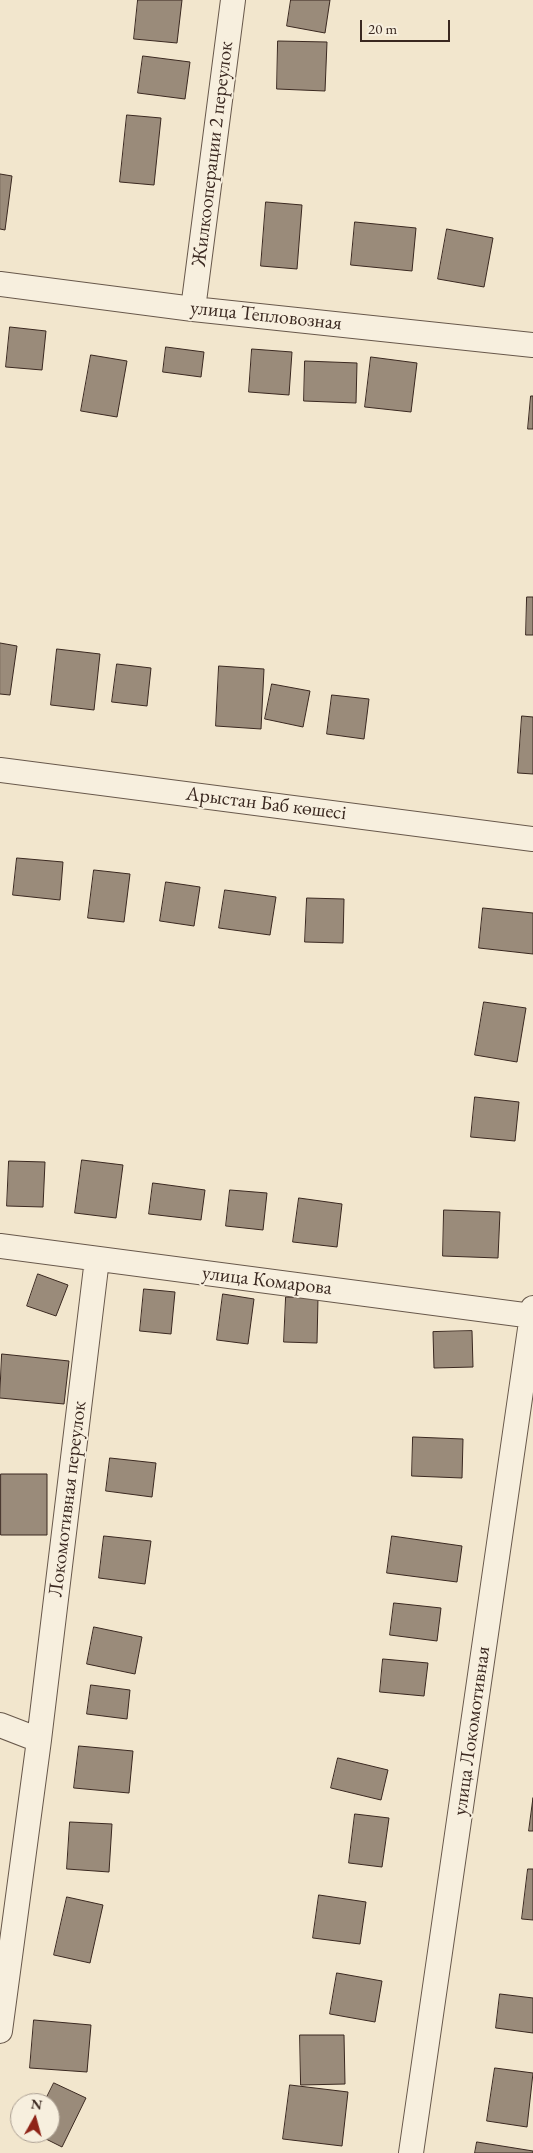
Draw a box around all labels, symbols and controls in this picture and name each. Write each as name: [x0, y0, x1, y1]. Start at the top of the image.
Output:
scale bar: [363, 10, 453, 42]
text: 20 m: [368, 19, 397, 38]
street label: Жилкооперации 2 переулок: [187, 40, 239, 268]
street label: улица Тепловозная: [189, 296, 343, 336]
street label: Арыстан Баб көшесі: [184, 782, 348, 826]
street label: улица Комарова: [201, 1261, 333, 1301]
street label: Локомотивная переулок: [44, 1400, 92, 1598]
street label: улица Локомотивная: [448, 1645, 496, 1817]
north arrow: [10, 2093, 60, 2143]
text: N: [30, 2094, 43, 2114]

